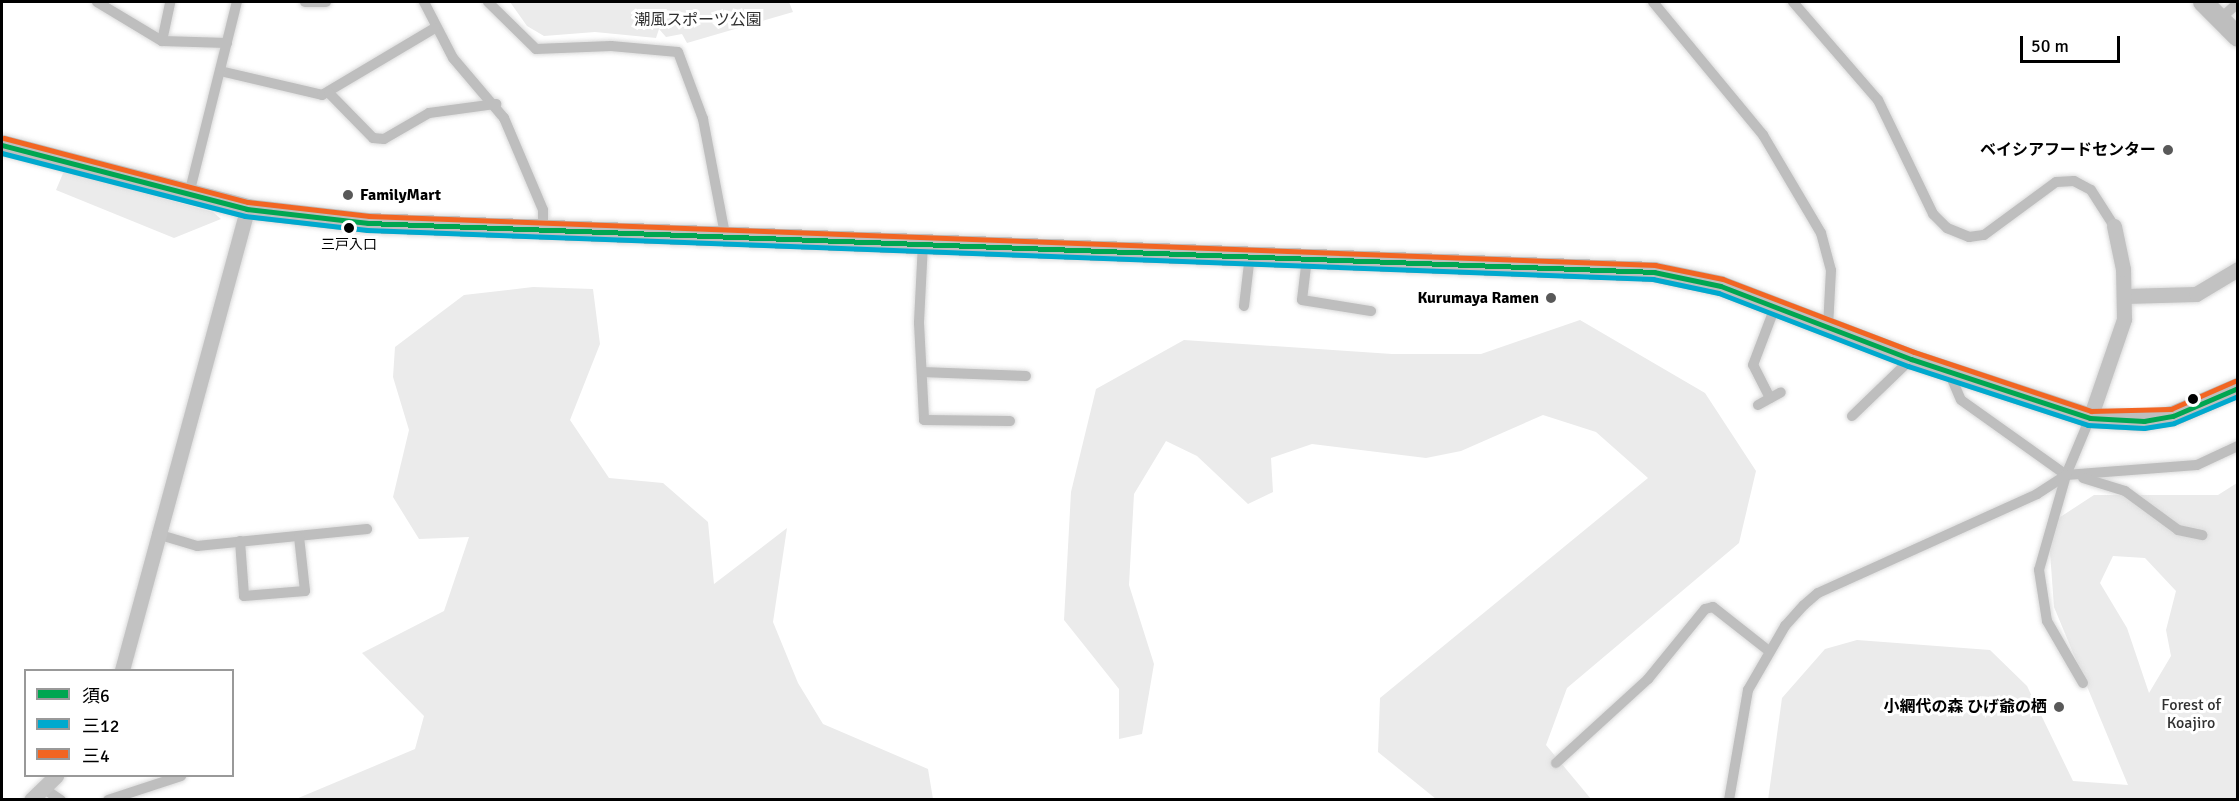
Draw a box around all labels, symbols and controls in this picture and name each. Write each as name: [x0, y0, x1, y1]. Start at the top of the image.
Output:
park label: 潮風スポーツ公園: [634, 10, 762, 30]
scale bar: [2023, 24, 2124, 62]
text: 50 m: [2031, 35, 2069, 57]
place label: ベイシアフードセンター: [1980, 140, 2156, 160]
marker: ベイシアフードセンター: [2161, 143, 2175, 157]
place label: FamilyMart: [360, 185, 441, 205]
marker: FamilyMart: [341, 188, 355, 202]
marker: 三戸入口: [343, 222, 355, 234]
place label: 三戸入口: [321, 237, 377, 253]
place label: Kurumaya Ramen: [1417, 288, 1539, 308]
marker: Kurumaya Ramen: [1544, 291, 1558, 305]
unlabelled marker: [2187, 393, 2199, 405]
legend: [24, 669, 234, 777]
text: 須6: [82, 685, 110, 707]
park label: Forest of Koajiro: [2161, 695, 2221, 733]
place label: 小網代の森 ひげ爺の栖: [1883, 697, 2047, 717]
marker: 小網代の森 ひげ爺の栖: [2052, 700, 2066, 714]
text: 三12: [82, 715, 119, 737]
text: 三4: [82, 745, 110, 767]

